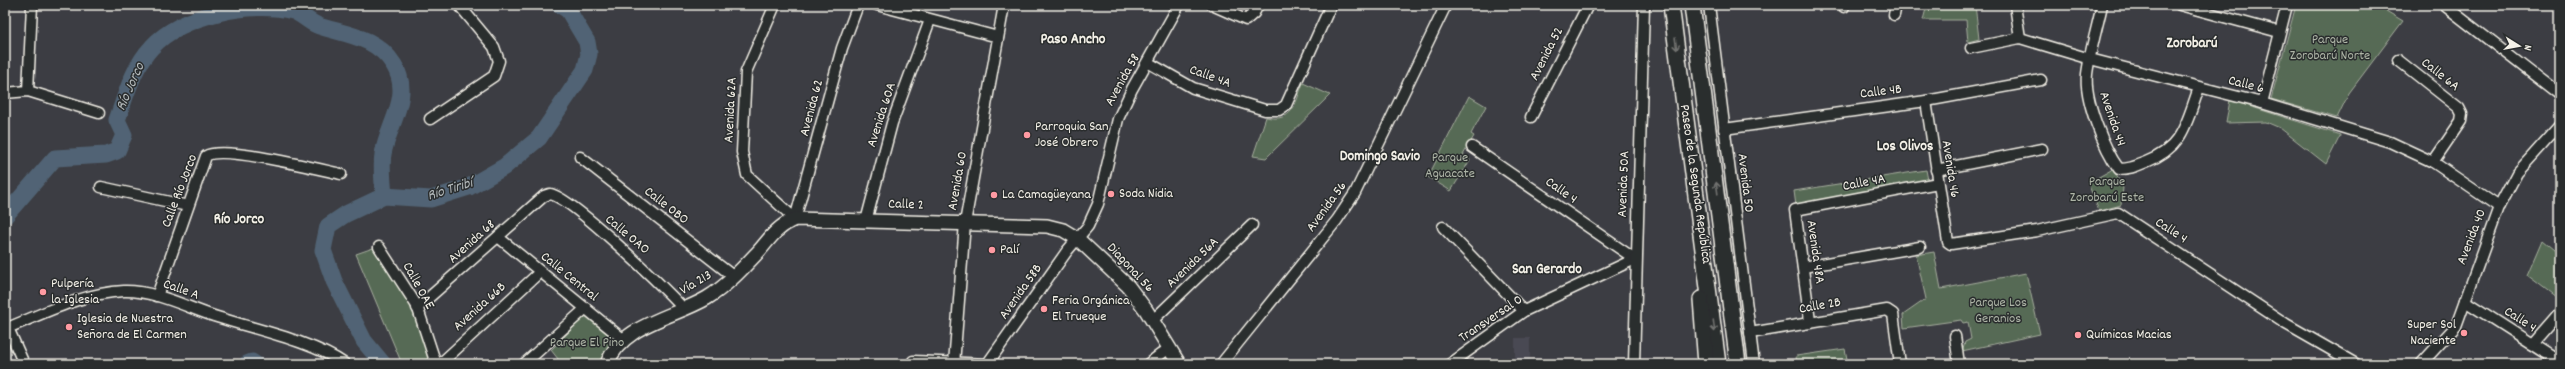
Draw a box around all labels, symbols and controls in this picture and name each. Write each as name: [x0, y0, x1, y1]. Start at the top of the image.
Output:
street label: Avenida 52: [1525, 24, 1569, 84]
north arrow: [2499, 26, 2539, 66]
district label: Paso Ancho: [1041, 29, 1106, 51]
park label: Parque Zorobarú Norte: [2290, 30, 2370, 66]
district label: Zorobarú: [2166, 33, 2218, 55]
one-way arrow: [1672, 37, 1680, 50]
text: N: [2518, 43, 2535, 52]
street label: Avenida 58: [1100, 50, 1146, 110]
street label: Calle 6A: [2416, 54, 2464, 97]
water label: Río Jorco: [111, 58, 152, 115]
street label: Calle 4A: [1186, 60, 1234, 94]
street label: Calle 6: [2226, 71, 2266, 99]
street label: Avenida 62A: [719, 76, 743, 143]
street label: Avenida 62: [795, 77, 829, 139]
street label: Calle 4B: [1859, 79, 1903, 104]
street label: Avenida 60A: [862, 80, 902, 150]
street label: Avenida 44: [2093, 89, 2131, 149]
street label: Paseo de la Segunda República: [1674, 103, 1716, 265]
place label: Parroquia San José Obrero: [1035, 117, 1108, 153]
marker: Parroquia San José Obrero: [1022, 130, 1032, 140]
district label: Los Olivos: [1877, 136, 1933, 158]
street label: Avenida 46: [1936, 139, 1964, 199]
district label: Domingo Savio: [1340, 146, 1421, 168]
park label: Parque Aguacate: [1425, 148, 1475, 184]
street label: Avenida 60: [943, 150, 973, 212]
street label: Avenida 50A: [1613, 150, 1635, 218]
street label: Calle Río Jorco: [157, 152, 203, 230]
street label: Avenida 50: [1731, 152, 1759, 214]
street label: Calle 4A: [1841, 169, 1887, 197]
water label: Río Tiribí: [425, 171, 479, 207]
park label: Parque Zorobarú Este: [2070, 172, 2144, 208]
street label: Calle 4: [1541, 173, 1581, 209]
street label: Avenida 56: [1302, 177, 1352, 236]
street label: Calle 0BO: [639, 182, 693, 230]
one-way arrow: [1713, 182, 1720, 195]
place label: Soda Nidia: [1119, 184, 1173, 204]
place label: La Camagüeyana: [1002, 185, 1091, 205]
marker: Soda Nidia: [1106, 189, 1116, 199]
marker: La Camagüeyana: [989, 190, 999, 200]
street label: Calle 2: [888, 194, 924, 216]
street label: Avenida 40: [2452, 206, 2492, 268]
district label: Río Jorco: [214, 209, 265, 231]
street label: Calle 0AO: [600, 210, 654, 260]
street label: Calle 4: [2151, 213, 2191, 249]
street label: Avenida 68: [444, 215, 500, 269]
street label: Avenida 48A: [1801, 219, 1829, 285]
street label: Avenida 56A: [1162, 233, 1224, 293]
street label: Diagonal 56: [1102, 239, 1158, 297]
place label: Palí: [1000, 240, 1020, 260]
marker: Palí: [987, 245, 997, 255]
street label: Calle Central: [536, 247, 603, 307]
street label: Calle 0AE: [397, 259, 439, 314]
district label: San Gerardo: [1512, 259, 1582, 281]
street label: Avenida 58B: [995, 260, 1048, 324]
street label: Vía 213: [676, 266, 716, 300]
place label: Pulpería la Iglesia: [51, 274, 100, 310]
street label: Calle A: [160, 274, 202, 306]
street label: Avenida 66B: [449, 277, 511, 336]
marker: Pulpería la Iglesia: [38, 287, 48, 297]
street label: Transversal 0: [1455, 290, 1527, 348]
place label: Feria Orgánica El Trueque: [1052, 291, 1130, 327]
street label: Calle 2B: [1797, 292, 1843, 320]
park label: Parque Los Geranios: [1969, 293, 2027, 329]
street label: Calle 4: [2500, 302, 2540, 338]
marker: Feria Orgánica El Trueque: [1039, 304, 1049, 314]
place label: Iglesia de Nuestra Señora de El Carmen: [77, 309, 187, 345]
place label: Super Sol Naciente: [2407, 315, 2457, 351]
one-way arrow: [1710, 319, 1718, 332]
marker: Iglesia de Nuestra Señora de El Carmen: [64, 322, 74, 332]
place label: Químicas Macias: [2086, 325, 2172, 345]
marker: Super Sol Naciente: [2459, 328, 2469, 338]
marker: Químicas Macias: [2073, 330, 2083, 340]
park label: Parque El Pino: [550, 333, 624, 353]

